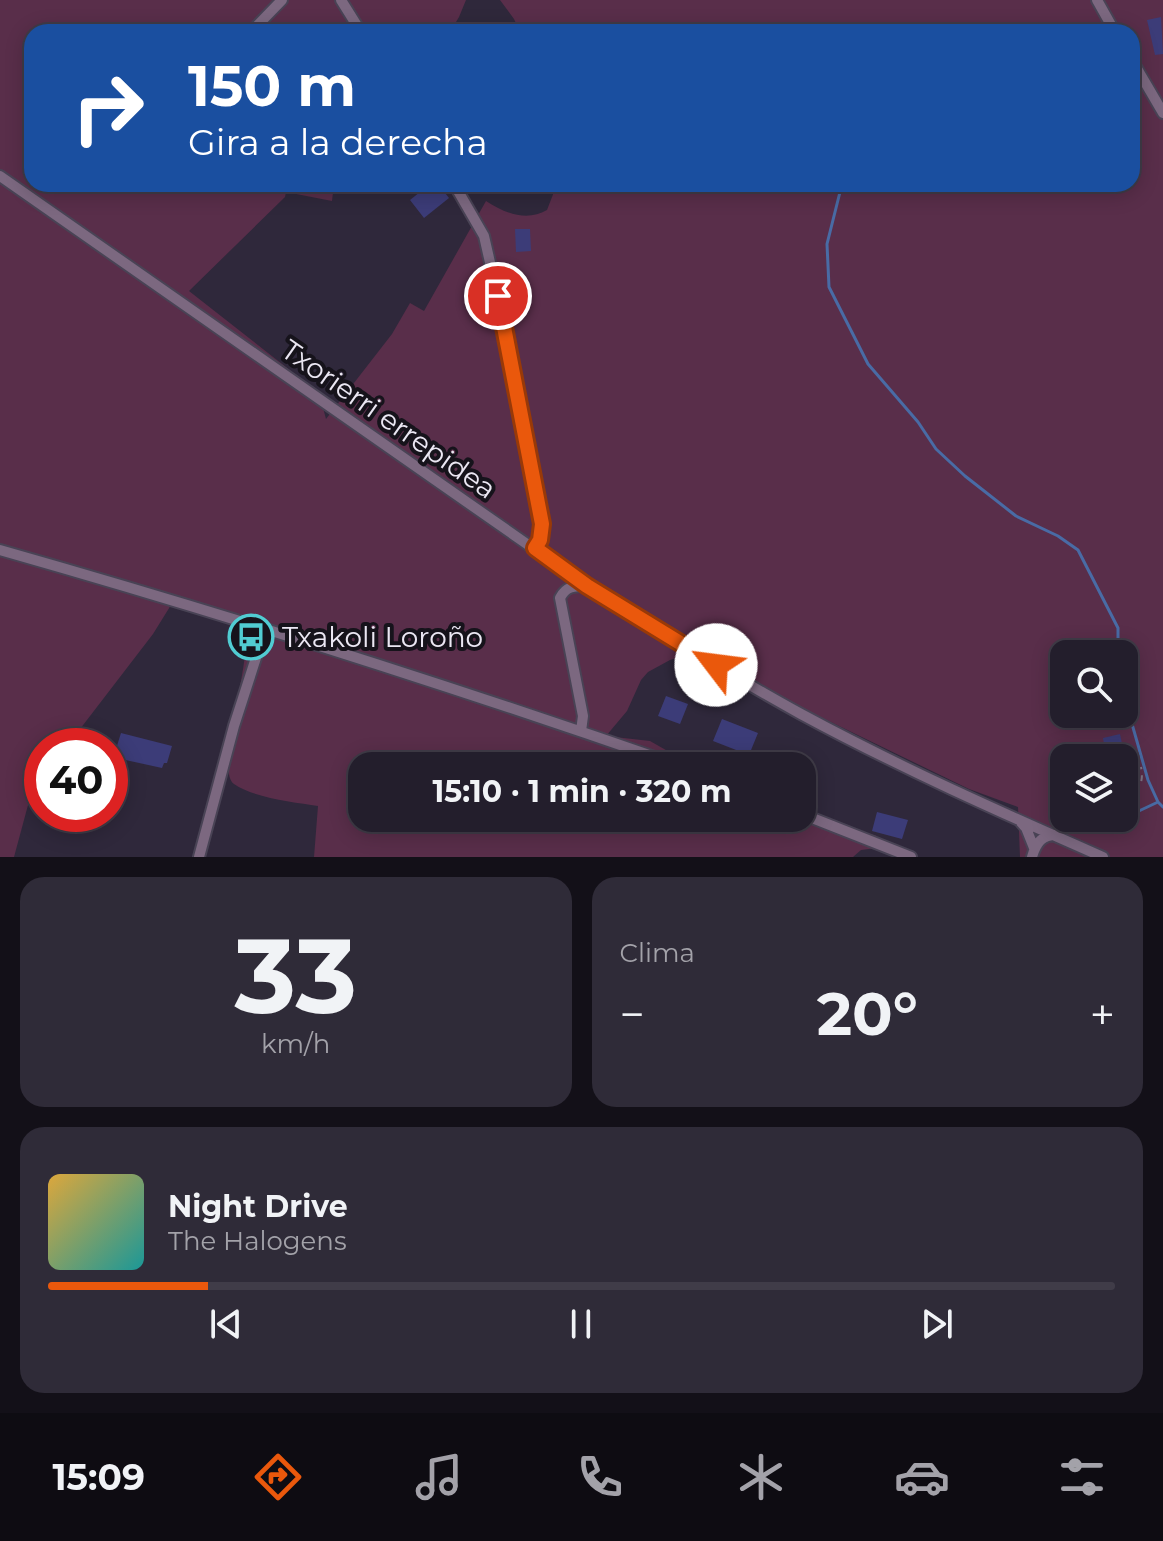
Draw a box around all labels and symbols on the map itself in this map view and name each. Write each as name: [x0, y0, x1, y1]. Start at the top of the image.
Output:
pin: [464, 262, 532, 330]
street label: Txorierri errepidea: [275, 332, 503, 506]
bus stop icon: Txakoli Loroño: [227, 613, 275, 661]
place label: Txakoli Loroño: [282, 620, 483, 654]
position arrow: [674, 623, 758, 707]
speed limit sign: 40: [24, 728, 128, 832]

